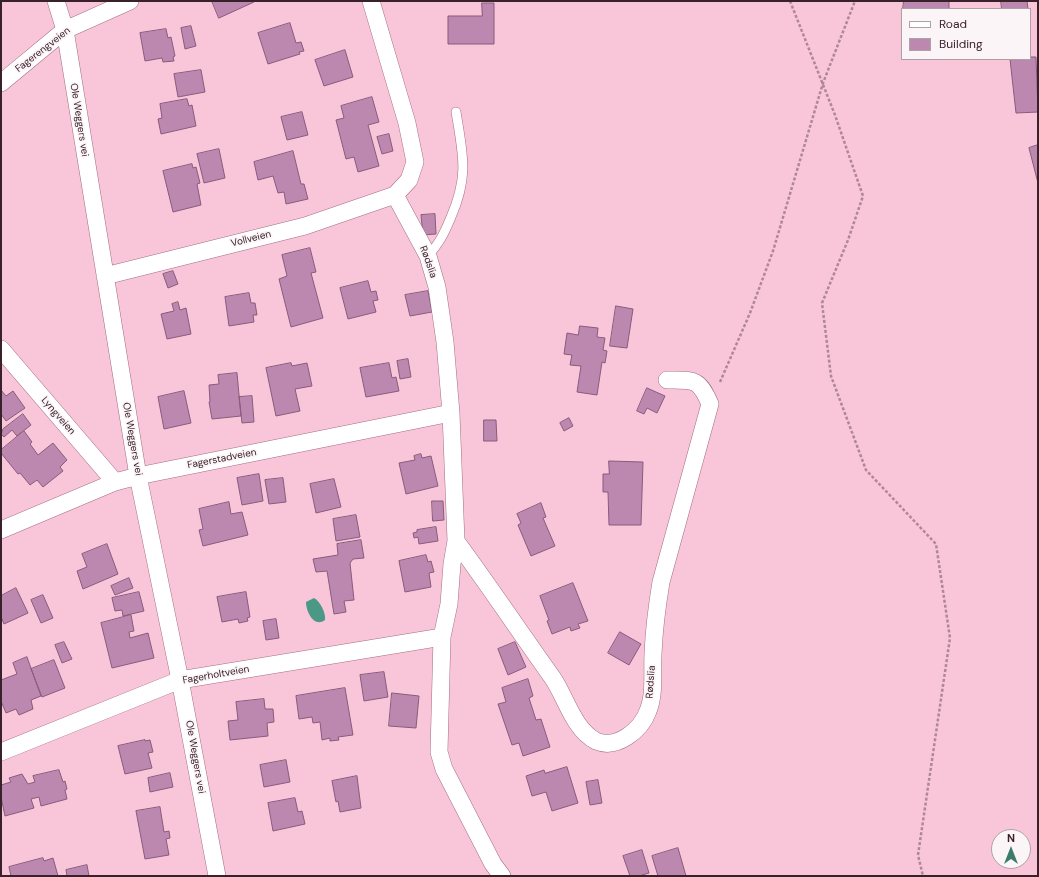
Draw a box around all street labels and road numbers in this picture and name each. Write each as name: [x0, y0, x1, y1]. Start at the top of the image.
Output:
street label: Fagerengveien: [13, 25, 73, 75]
street label: Ole Weggers vei: [67, 82, 91, 158]
street label: Vollveien: [230, 228, 272, 250]
street label: Rødslia: [417, 244, 439, 280]
street label: Lyngveien: [38, 395, 78, 437]
street label: Ole Weggers vei: [120, 401, 144, 477]
street label: Fagerstadveien: [186, 446, 258, 472]
street label: Fagerholtveien: [182, 663, 250, 687]
street label: Rødslia: [644, 665, 658, 699]
street label: Ole Weggers vei: [183, 719, 207, 795]

